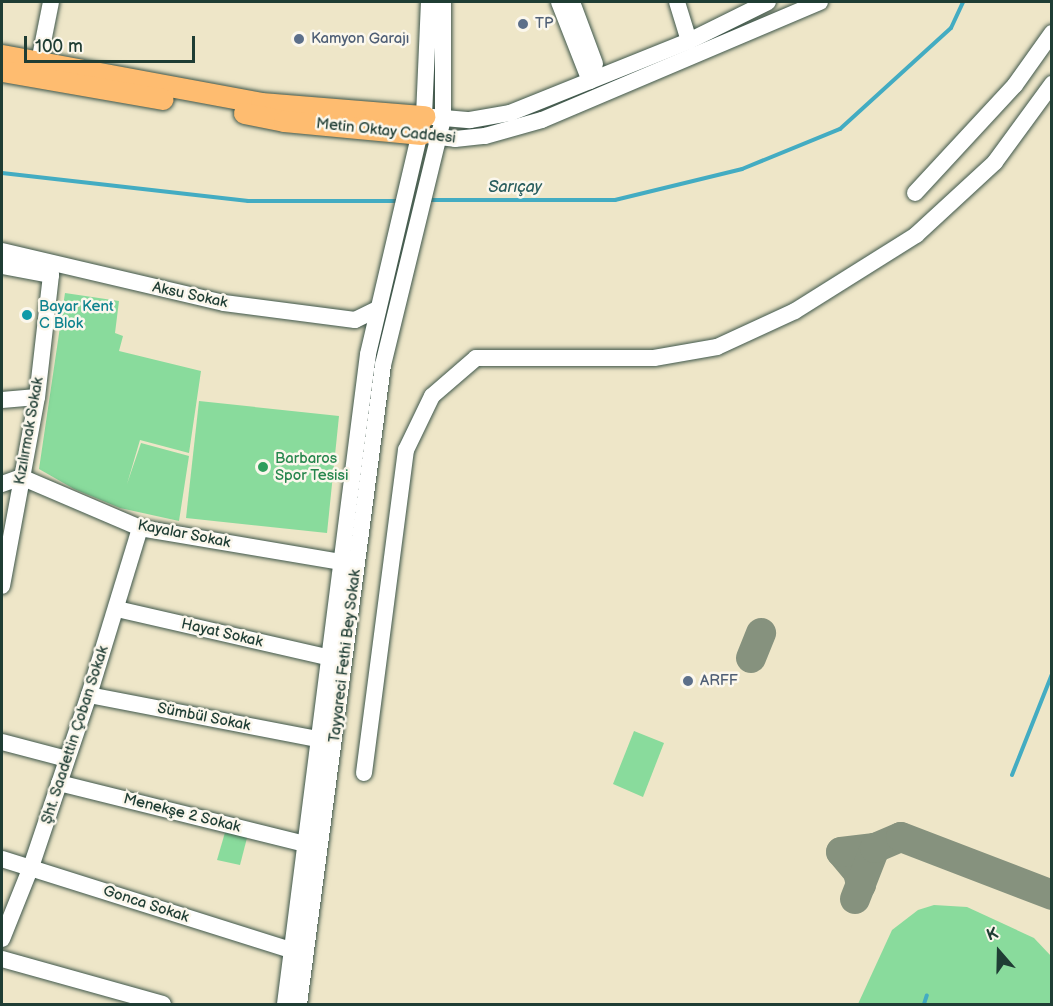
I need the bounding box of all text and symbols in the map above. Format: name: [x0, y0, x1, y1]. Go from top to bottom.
place label: TP: [535, 15, 553, 33]
marker: TP: [516, 17, 530, 31]
scale bar: [27, 24, 198, 62]
place label: Kamyon Garajı: [311, 30, 409, 48]
marker: Kamyon Garajı: [292, 32, 306, 46]
text: 100 m: [35, 36, 83, 57]
street label: Metin Oktay Caddesi: [315, 115, 457, 147]
water label: Sarıçay: [488, 178, 542, 198]
street label: Aksu Sokak: [151, 278, 229, 312]
place label: Bayar Kent C Blok: [39, 297, 114, 332]
marker: Bayar Kent C Blok: [20, 308, 34, 322]
street label: Kızılırmak Sokak: [11, 376, 47, 486]
place label: Barbaros Spor Tesisi: [275, 449, 349, 484]
marker: Barbaros Spor Tesisi: [256, 460, 270, 474]
street label: Kayalar Sokak: [136, 516, 232, 552]
street label: Tayyareci Fethi Bey Sokak: [325, 568, 365, 744]
street label: Hayat Sokak: [179, 615, 265, 651]
street label: Şht. Saadettin Çoban Sokak: [38, 643, 112, 827]
place label: ARFF: [700, 672, 738, 690]
marker: ARFF: [681, 674, 695, 688]
street label: Sümbül Sokak: [156, 699, 252, 735]
street label: Menekşe 2 Sokak: [121, 790, 243, 836]
street label: Gonca Sokak: [101, 882, 191, 926]
north arrow: [969, 922, 1029, 982]
text: K: [984, 924, 1001, 945]

